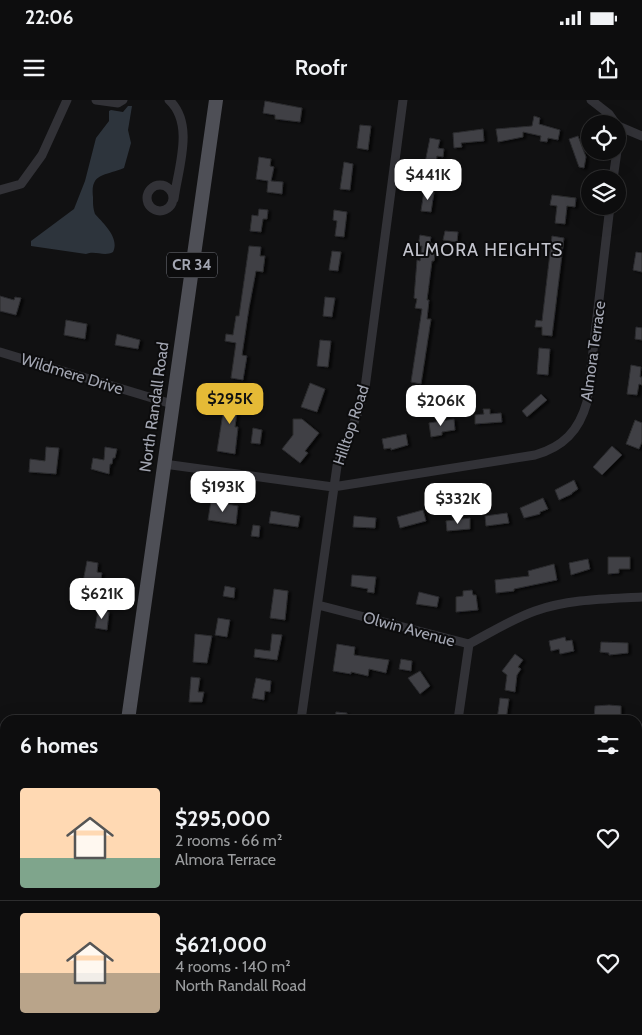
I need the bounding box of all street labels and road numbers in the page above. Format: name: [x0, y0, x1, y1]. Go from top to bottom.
road number: CR 34: [167, 252, 217, 278]
street label: Almora Terrace: [577, 300, 609, 402]
street label: North Randall Road: [135, 341, 173, 473]
street label: Wildmere Drive: [19, 349, 125, 399]
street label: Hilltop Road: [329, 382, 373, 468]
street label: Olwin Avenue: [361, 608, 457, 650]

